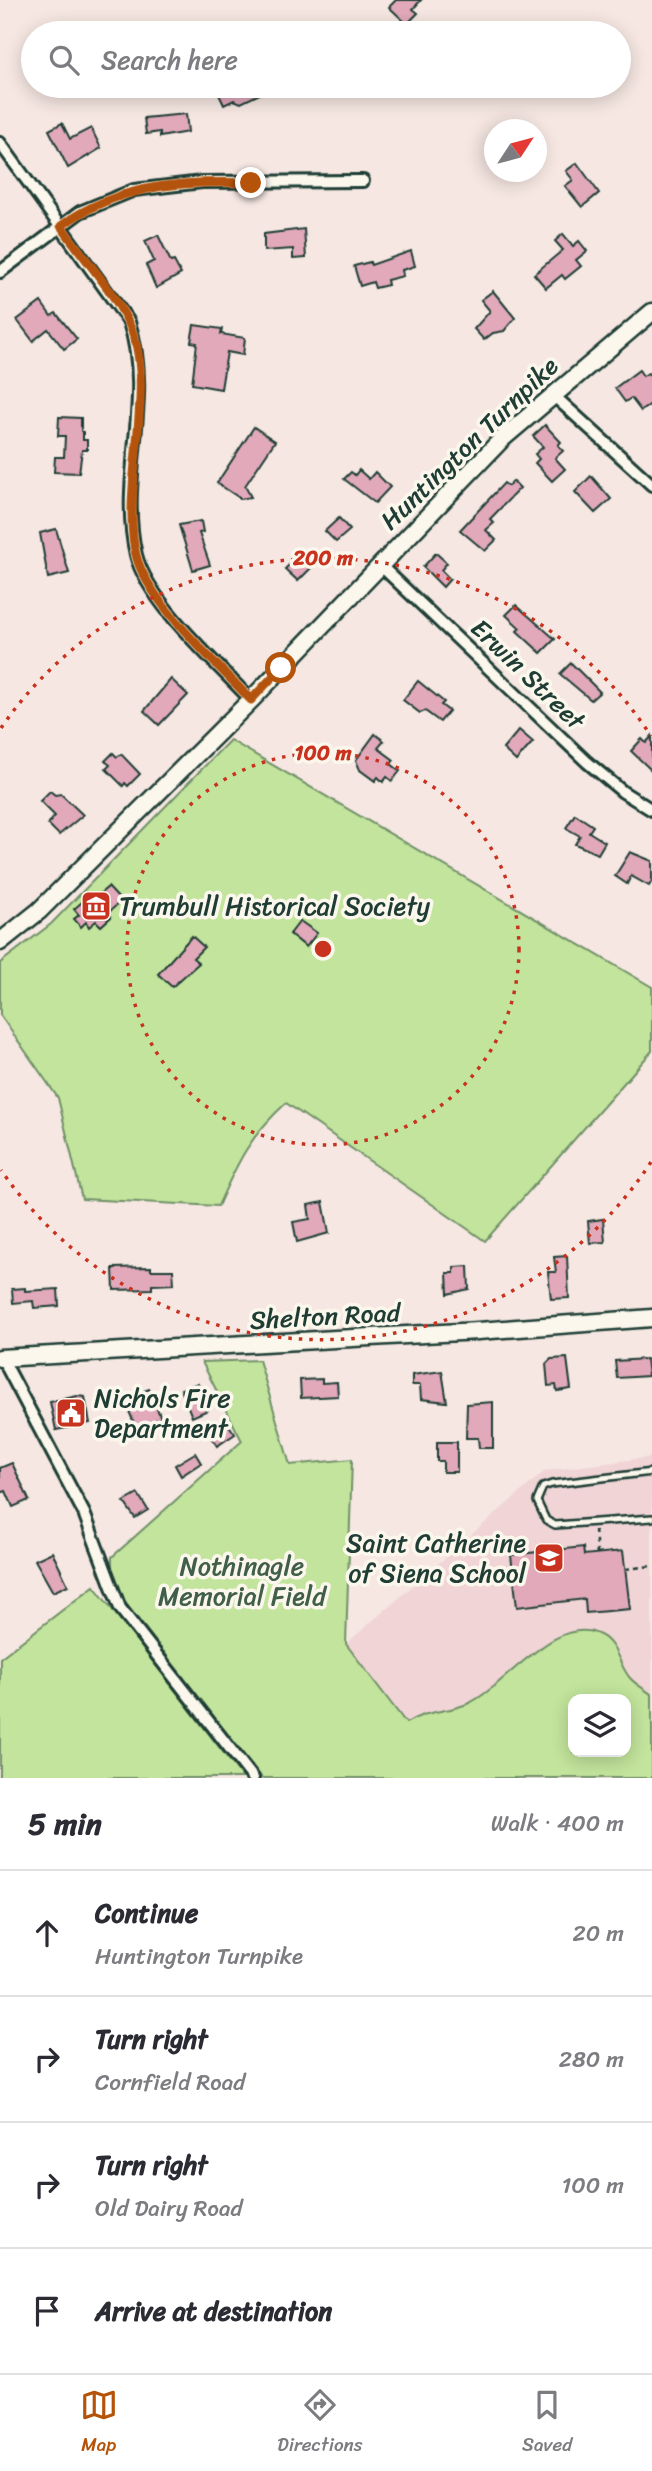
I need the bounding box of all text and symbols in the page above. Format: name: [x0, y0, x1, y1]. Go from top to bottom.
search box: [21, 21, 631, 98]
text: Search here: [101, 37, 238, 83]
icon: search: [45, 41, 83, 79]
north arrow: [484, 119, 547, 182]
route end: [235, 167, 266, 198]
street label: Huntington Turnpike: [368, 344, 570, 541]
text: 200 m: [292, 539, 354, 577]
street label: Erwin Street: [460, 607, 598, 742]
route start: [265, 652, 296, 683]
text: 100 m: [294, 734, 352, 772]
place label: Trumbull Historical Society: [119, 883, 431, 929]
museum icon: Trumbull Historical Society: [79, 889, 113, 923]
centre of rings: [311, 937, 335, 961]
street label: Shelton Road: [249, 1289, 404, 1343]
place label: Nichols Fire Department: [94, 1375, 231, 1451]
public building icon: Nichols Fire Department: [54, 1396, 88, 1430]
place label: Saint Catherine of Siena School: [346, 1520, 527, 1596]
school or university icon: Saint Catherine of Siena School: [532, 1541, 566, 1575]
park label: Nothinagle Memorial Field: [158, 1543, 328, 1619]
map controls: [568, 1694, 631, 1757]
button: layers: [568, 1694, 631, 1757]
text: 5 min: [28, 1797, 102, 1851]
text: Walk · 400 m: [491, 1803, 624, 1844]
text: Continue: [95, 1890, 198, 1936]
text: 20 m: [573, 1913, 624, 1954]
icon: ahead: [28, 1914, 66, 1952]
text: Huntington Turnpike: [95, 1936, 303, 1977]
text: Turn right: [95, 2016, 208, 2062]
text: 280 m: [559, 2039, 624, 2080]
icon: right: [28, 2040, 66, 2078]
text: Cornfield Road: [95, 2062, 245, 2103]
text: Turn right: [95, 2142, 208, 2188]
text: 100 m: [561, 2165, 624, 2206]
icon: right: [28, 2166, 66, 2204]
text: Old Dairy Road: [95, 2188, 243, 2229]
text: Arrive at destination: [95, 2288, 332, 2334]
icon: arrive: [28, 2292, 66, 2330]
tab: Map: [80, 2386, 118, 2461]
tab: Directions: [277, 2386, 363, 2461]
tab: Saved: [522, 2386, 572, 2461]

